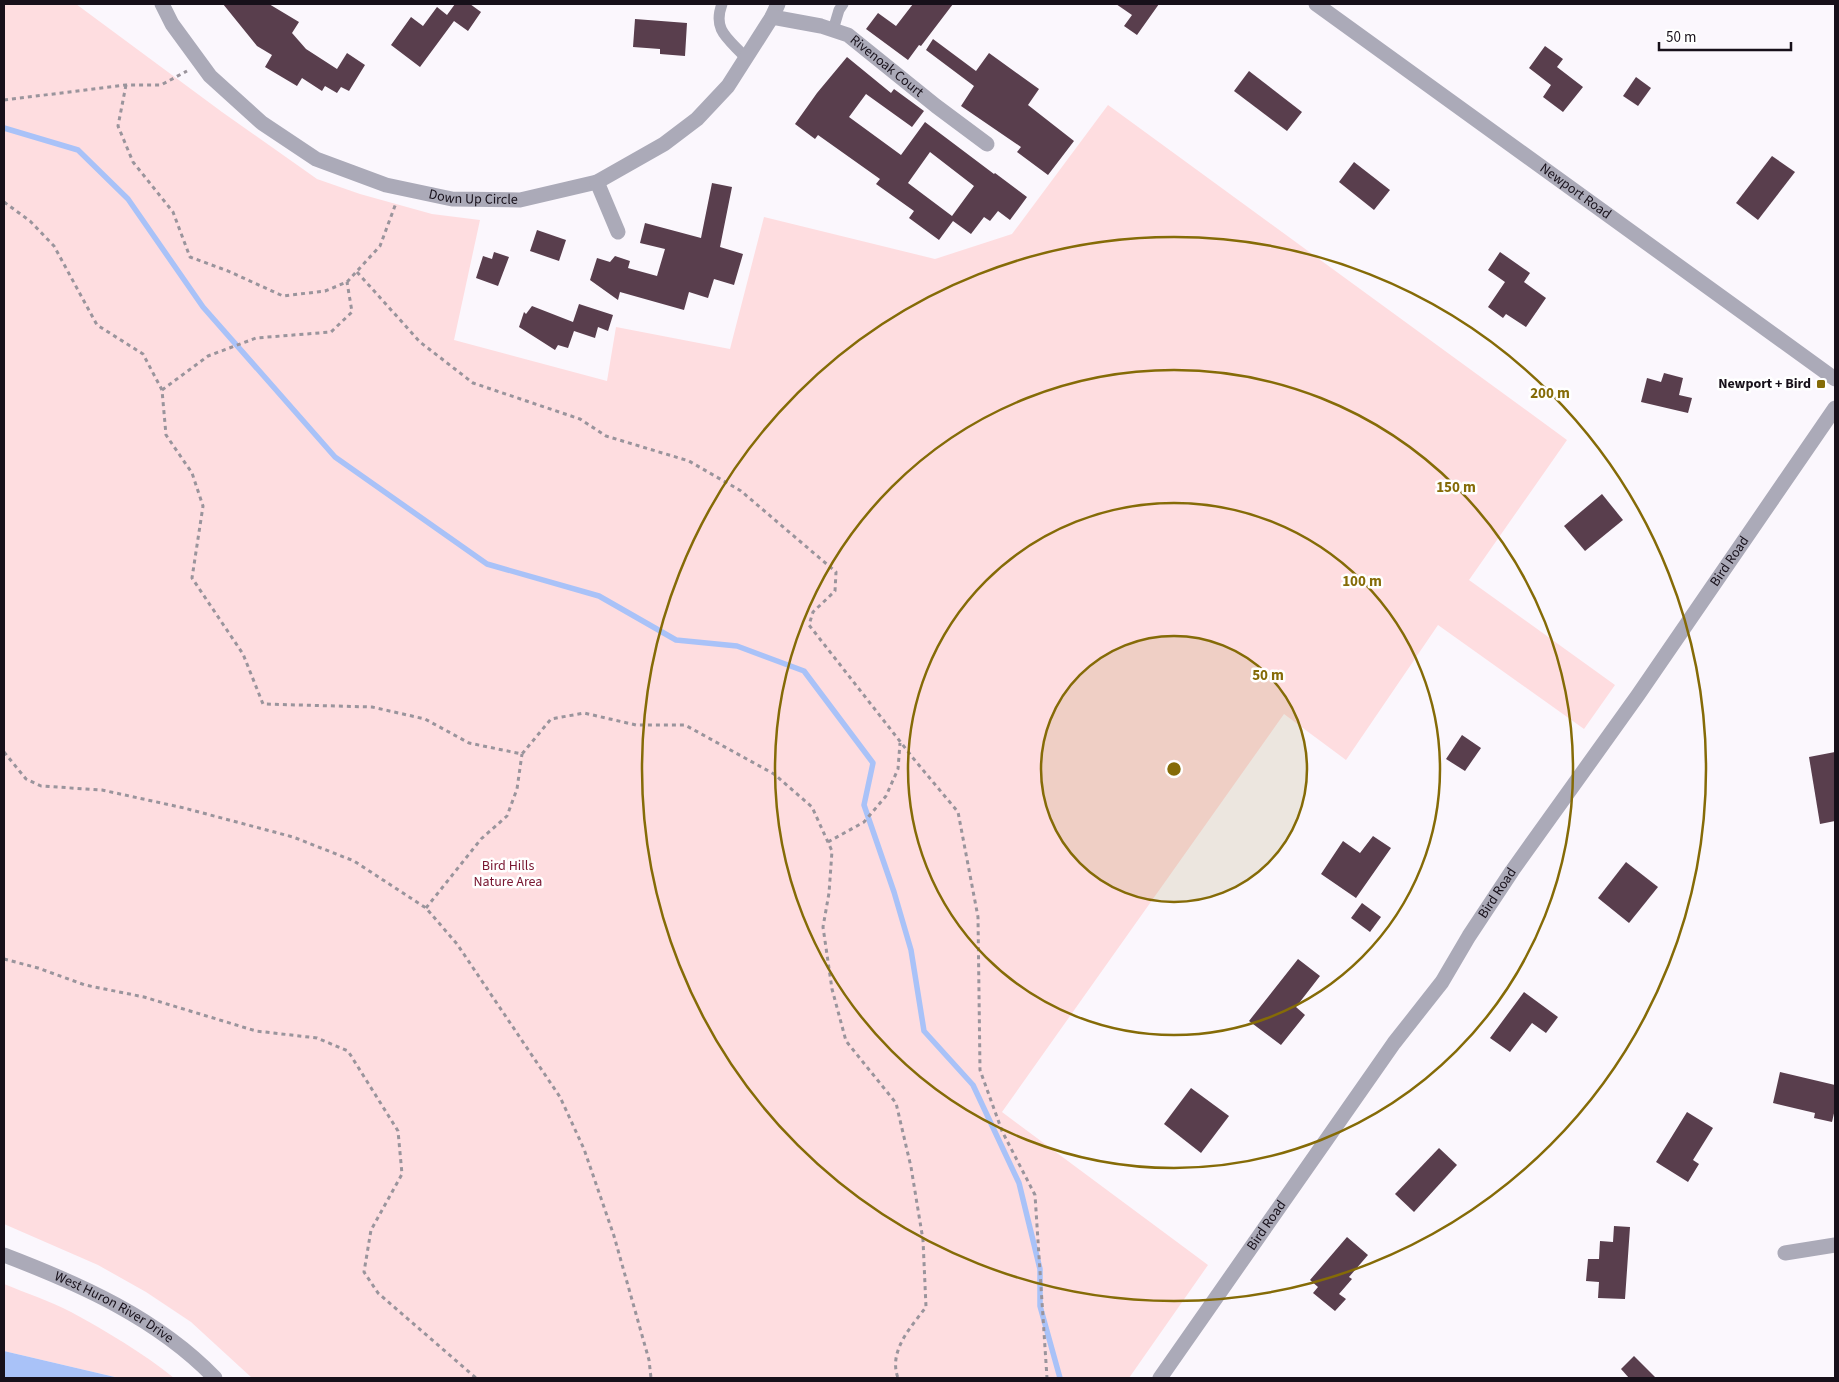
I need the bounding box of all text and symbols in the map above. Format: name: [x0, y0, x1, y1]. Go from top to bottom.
scale bar: [1659, 20, 1792, 52]
text: 50 m: [1666, 27, 1696, 48]
street label: Rivenoak Court: [846, 30, 928, 102]
street label: Newport Road: [1535, 159, 1615, 224]
street label: Down Up Circle: [427, 184, 518, 210]
place label: Newport + Bird: [1718, 374, 1811, 394]
marker: Newport + Bird: [1815, 378, 1827, 390]
text: 200 m: [1530, 383, 1570, 404]
text: 150 m: [1436, 477, 1476, 498]
street label: Bird Road: [1705, 532, 1754, 591]
text: 100 m: [1342, 571, 1382, 592]
text: 50 m: [1252, 665, 1284, 686]
centre of rings: [1165, 760, 1183, 778]
park label: Bird Hills Nature Area: [474, 856, 542, 892]
street label: Bird Road: [1473, 864, 1521, 922]
street label: Bird Road: [1242, 1196, 1291, 1255]
street label: West Huron River Drive: [51, 1266, 178, 1348]

